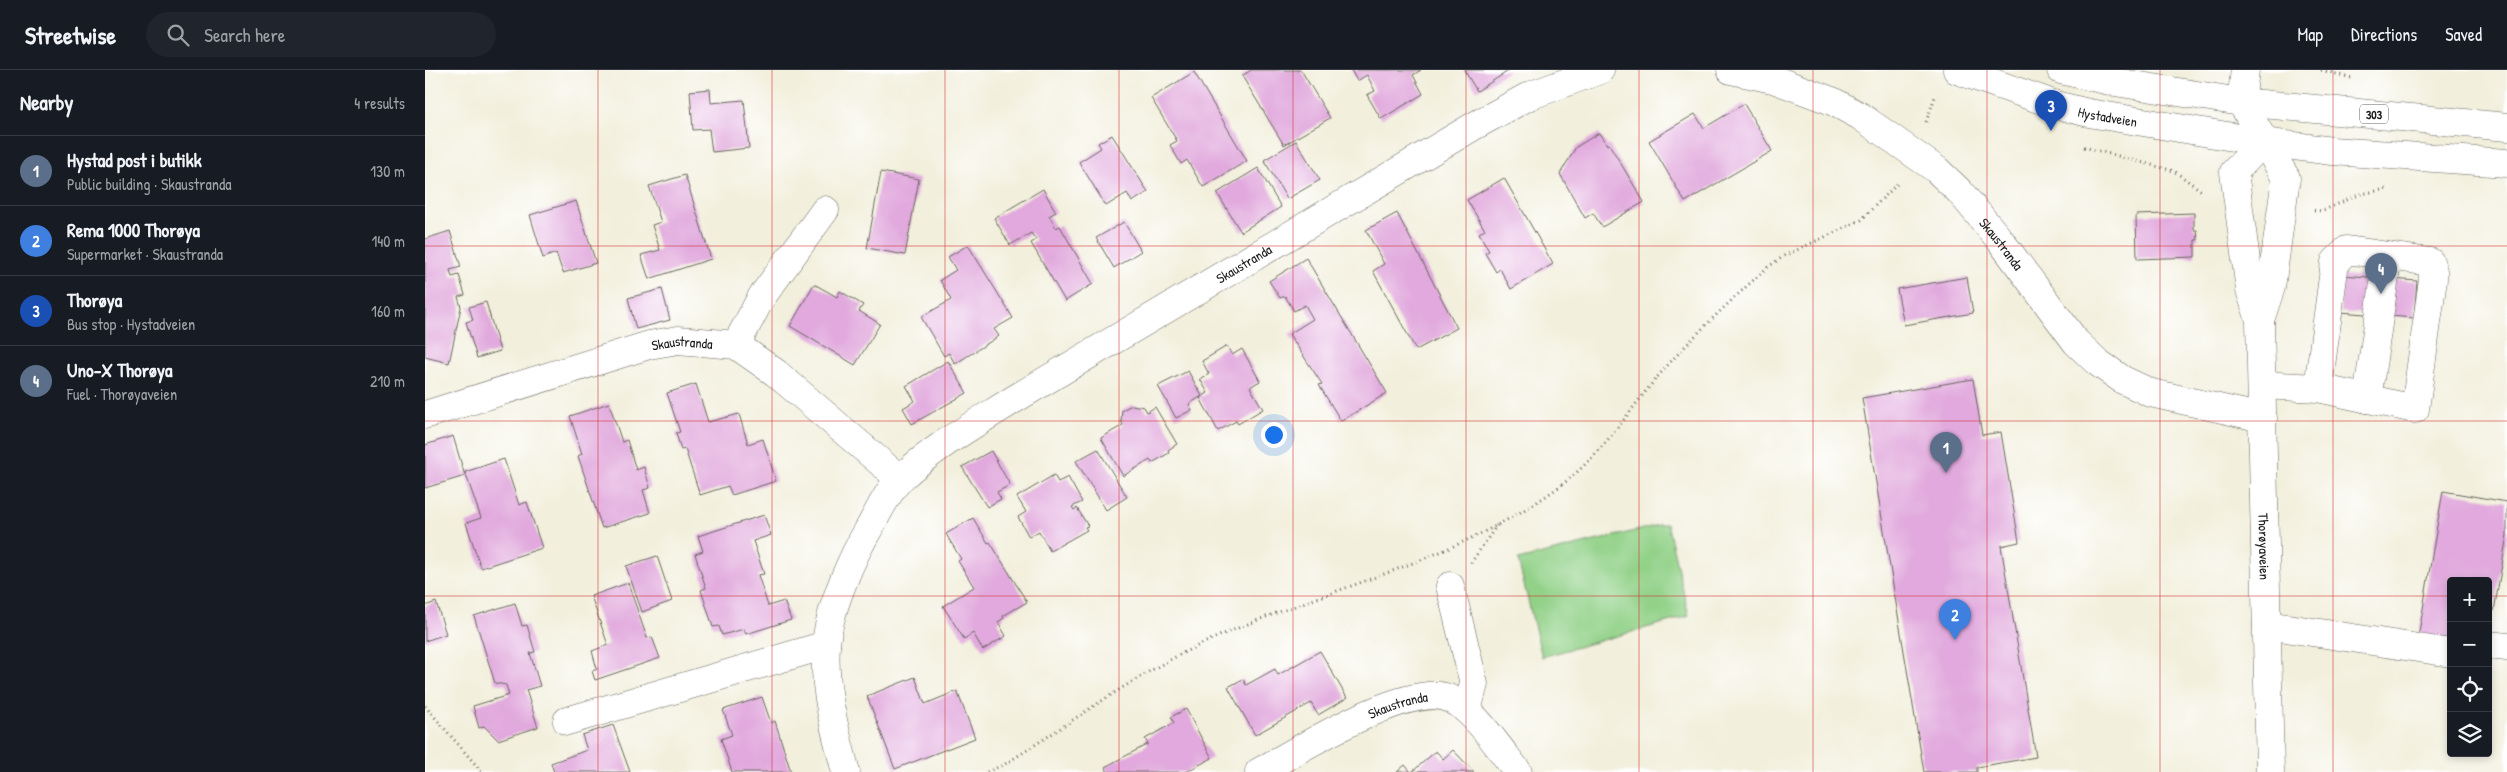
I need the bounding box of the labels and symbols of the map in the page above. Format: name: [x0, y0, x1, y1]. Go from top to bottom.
pin: 3: [2035, 90, 2067, 131]
street label: Hystadveien: [2076, 101, 2139, 130]
road number: 303: [2360, 104, 2388, 124]
street label: Skaustranda: [1975, 213, 2029, 274]
street label: Skaustranda: [1212, 239, 1275, 287]
pin: 4: [2365, 253, 2397, 294]
street label: Skaustranda: [650, 330, 714, 354]
your location: [1261, 422, 1287, 448]
pin: 1: [1930, 432, 1962, 473]
street label: Thorøyaveien: [2254, 513, 2275, 580]
pin: 2: [1939, 599, 1971, 640]
street label: Skaustranda: [1365, 686, 1429, 722]

